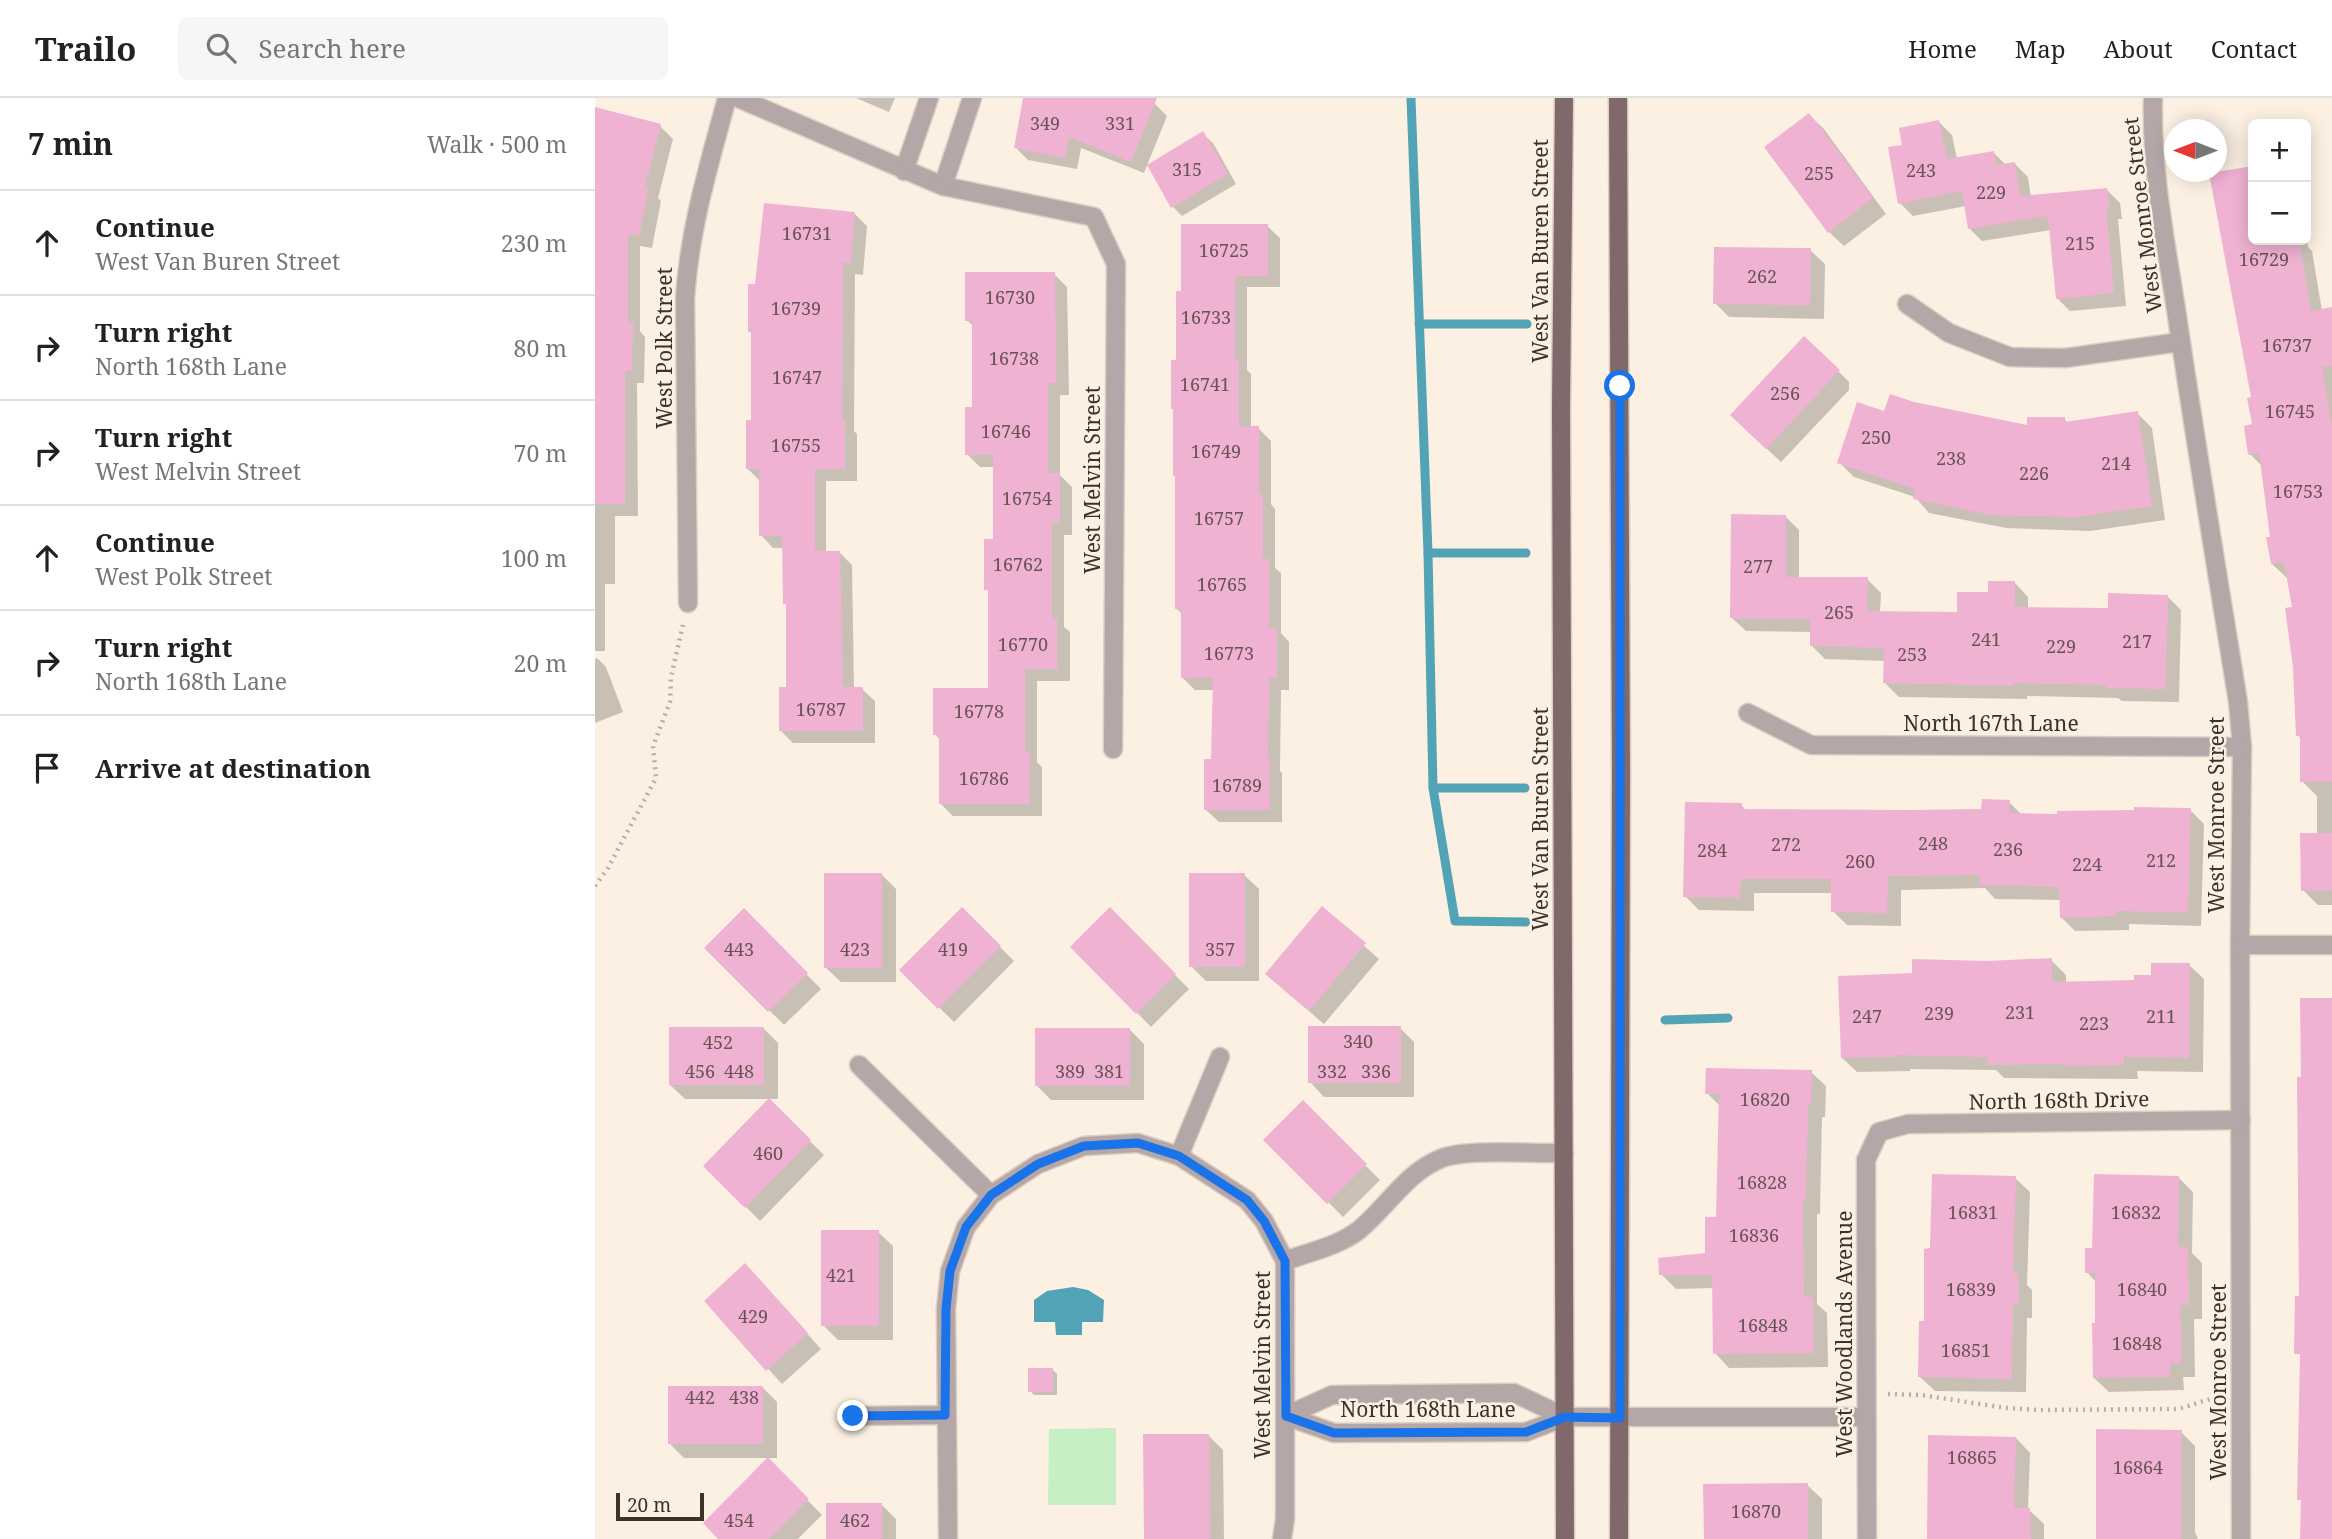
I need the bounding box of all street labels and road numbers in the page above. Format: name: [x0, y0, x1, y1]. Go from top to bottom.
street label: West Monroe Street: [2116, 116, 2168, 314]
street label: West Van Buren Street: [1526, 139, 1554, 363]
street label: West Polk Street: [650, 267, 678, 429]
street label: West Melvin Street: [1078, 386, 1106, 574]
street label: West Van Buren Street: [1526, 707, 1554, 931]
street label: North 167th Lane: [1903, 709, 2079, 737]
street label: West Monroe Street: [2202, 717, 2230, 913]
street label: North 168th Drive: [1968, 1084, 2150, 1116]
street label: West Woodlands Avenue: [1830, 1211, 1858, 1457]
street label: West Melvin Street: [1248, 1271, 1276, 1459]
street label: West Monroe Street: [2204, 1284, 2232, 1480]
street label: North 168th Lane: [1340, 1395, 1516, 1423]

